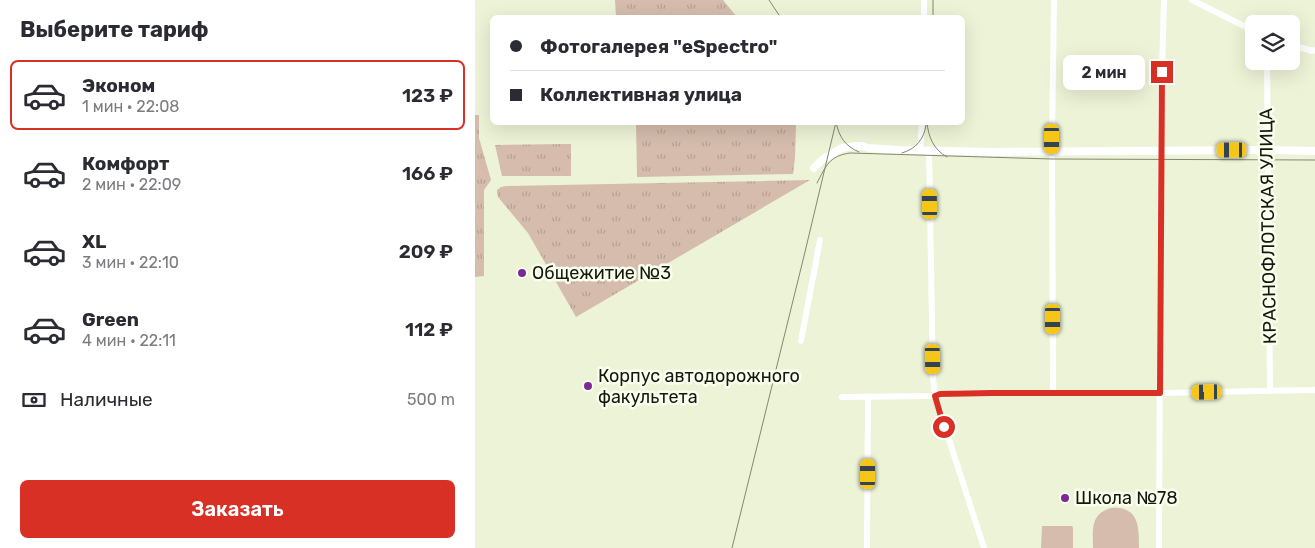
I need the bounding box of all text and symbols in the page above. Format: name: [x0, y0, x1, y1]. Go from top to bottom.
map controls: [1245, 15, 1300, 70]
button: layers: [1245, 15, 1300, 70]
text: Выберите тариф: [20, 16, 209, 43]
text: Фотогалерея "eSpectro": [540, 35, 777, 58]
callout: 2 мин: [1062, 54, 1145, 90]
route end: [1151, 61, 1173, 83]
text: 2 мин: [1081, 63, 1127, 82]
icon: car: [22, 73, 67, 118]
text: Эконом: [82, 74, 155, 97]
text: Коллективная улица: [540, 83, 742, 106]
text: 123 ₽: [402, 84, 453, 107]
text: 1 мин · 22:08: [82, 97, 180, 116]
street label: КРАСНОФЛОТСКАЯ УЛИЦА: [1255, 108, 1281, 344]
car: [1044, 124, 1059, 154]
car: [1217, 143, 1247, 158]
icon: car: [22, 151, 67, 196]
text: Комфорт: [82, 152, 169, 175]
text: 166 ₽: [402, 162, 453, 185]
text: 2 мин · 22:09: [82, 175, 181, 194]
car: [922, 189, 937, 219]
icon: car: [22, 229, 67, 274]
text: XL: [82, 230, 106, 253]
text: 209 ₽: [399, 240, 453, 263]
text: 3 мин · 22:10: [82, 253, 179, 272]
place label: Общежитие №3: [532, 262, 671, 284]
marker: Общежитие №3: [516, 267, 528, 279]
car: [1045, 304, 1060, 334]
icon: car: [22, 307, 67, 352]
text: Green: [82, 308, 139, 331]
text: 112 ₽: [405, 318, 453, 341]
text: 4 мин · 22:11: [82, 331, 176, 350]
car: [925, 344, 940, 374]
place label: Корпус автодорожного факультета: [598, 365, 800, 408]
marker: Корпус автодорожного факультета: [582, 380, 594, 392]
car: [1191, 384, 1222, 400]
icon: cash: [20, 386, 48, 414]
text: Наличные: [60, 388, 153, 411]
text: 500 m: [407, 390, 455, 409]
route start: [933, 416, 955, 438]
car: [860, 459, 875, 489]
button: Заказать: [20, 480, 455, 538]
place label: Школа №78: [1075, 487, 1178, 509]
marker: Школа №78: [1059, 492, 1071, 504]

